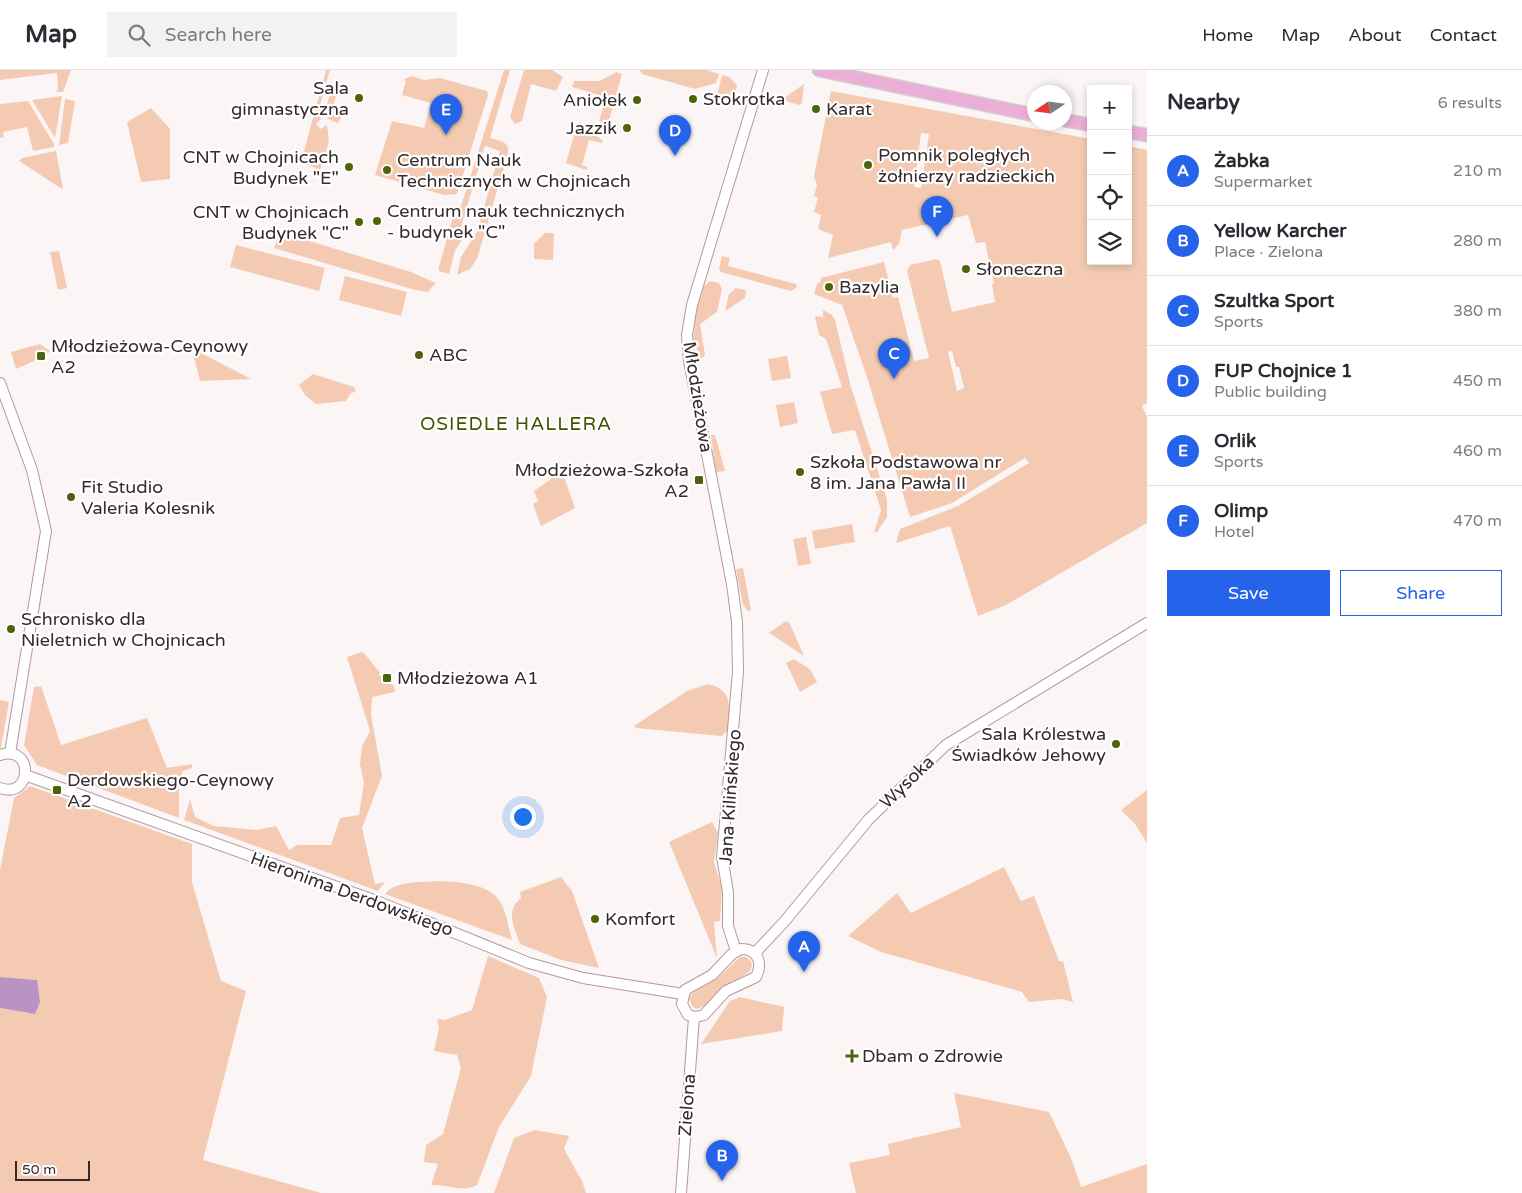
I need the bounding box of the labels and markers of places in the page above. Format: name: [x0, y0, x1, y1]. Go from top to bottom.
place label: Sala gimnastyczna: [231, 77, 349, 120]
place label: Stokrotka: [703, 88, 785, 110]
place label: Aniołek: [563, 89, 627, 111]
marker: Sala gimnastyczna: [353, 92, 365, 104]
marker: Stokrotka: [687, 93, 699, 105]
pin: E: [430, 94, 462, 135]
marker: Aniołek: [631, 94, 643, 106]
place label: Karat: [826, 98, 872, 120]
marker: Karat: [810, 103, 822, 115]
pin: D: [659, 115, 691, 156]
place label: Jazzik: [566, 117, 617, 139]
marker: Jazzik: [621, 122, 633, 134]
place label: Pomnik poległych żołnierzy radzieckich: [878, 144, 1055, 187]
place label: CNT w Chojnicach Budynek "E": [183, 146, 339, 189]
place label: Centrum Nauk Technicznych w Chojnicach: [397, 149, 631, 192]
marker: Pomnik poległych żołnierzy radzieckich: [862, 159, 874, 171]
marker: CNT w Chojnicach Budynek "E": [343, 161, 355, 173]
marker: Centrum Nauk Technicznych w Chojnicach: [381, 164, 393, 176]
pin: F: [921, 196, 953, 237]
place label: Centrum nauk technicznych - budynek "C": [387, 200, 625, 243]
place label: CNT w Chojnicach Budynek "C": [193, 201, 349, 244]
marker: Centrum nauk technicznych - budynek "C": [371, 215, 383, 227]
marker: CNT w Chojnicach Budynek "C": [353, 216, 365, 228]
place label: Słoneczna: [976, 258, 1063, 280]
marker: Słoneczna: [960, 263, 972, 275]
place label: Bazylia: [839, 276, 899, 298]
marker: Bazylia: [823, 281, 835, 293]
place label: Młodzieżowa-Ceynowy A2: [51, 335, 248, 378]
pin: C: [878, 338, 910, 379]
place label: ABC: [429, 344, 467, 366]
marker: ABC: [413, 349, 425, 361]
marker: Młodzieżowa-Ceynowy A2: [35, 350, 47, 362]
place label: Szkoła Podstawowa nr 8 im. Jana Pawła II: [810, 451, 1001, 494]
place label: Młodzieżowa-Szkoła A2: [515, 459, 689, 502]
marker: Szkoła Podstawowa nr 8 im. Jana Pawła II: [794, 466, 806, 478]
marker: Młodzieżowa-Szkoła A2: [693, 474, 705, 486]
place label: Fit Studio Valeria Kolesnik: [81, 476, 215, 519]
marker: Fit Studio Valeria Kolesnik: [65, 491, 77, 503]
place label: Schronisko dla Nieletnich w Chojnicach: [21, 608, 226, 651]
marker: Schronisko dla Nieletnich w Chojnicach: [5, 623, 17, 635]
place label: Młodzieżowa A1: [397, 667, 538, 689]
marker: Młodzieżowa A1: [381, 672, 393, 684]
place label: Sala Królestwa Świadków Jehowy: [952, 723, 1106, 766]
marker: Sala Królestwa Świadków Jehowy: [1110, 738, 1122, 750]
place label: Derdowskiego-Ceynowy A2: [67, 769, 274, 812]
marker: Derdowskiego-Ceynowy A2: [51, 784, 63, 796]
place label: Komfort: [605, 908, 675, 930]
marker: Komfort: [589, 913, 601, 925]
pin: A: [788, 931, 820, 972]
place label: Dbam o Zdrowie: [862, 1045, 1003, 1067]
marker: Dbam o Zdrowie: [846, 1050, 858, 1062]
pin: B: [706, 1140, 738, 1181]

